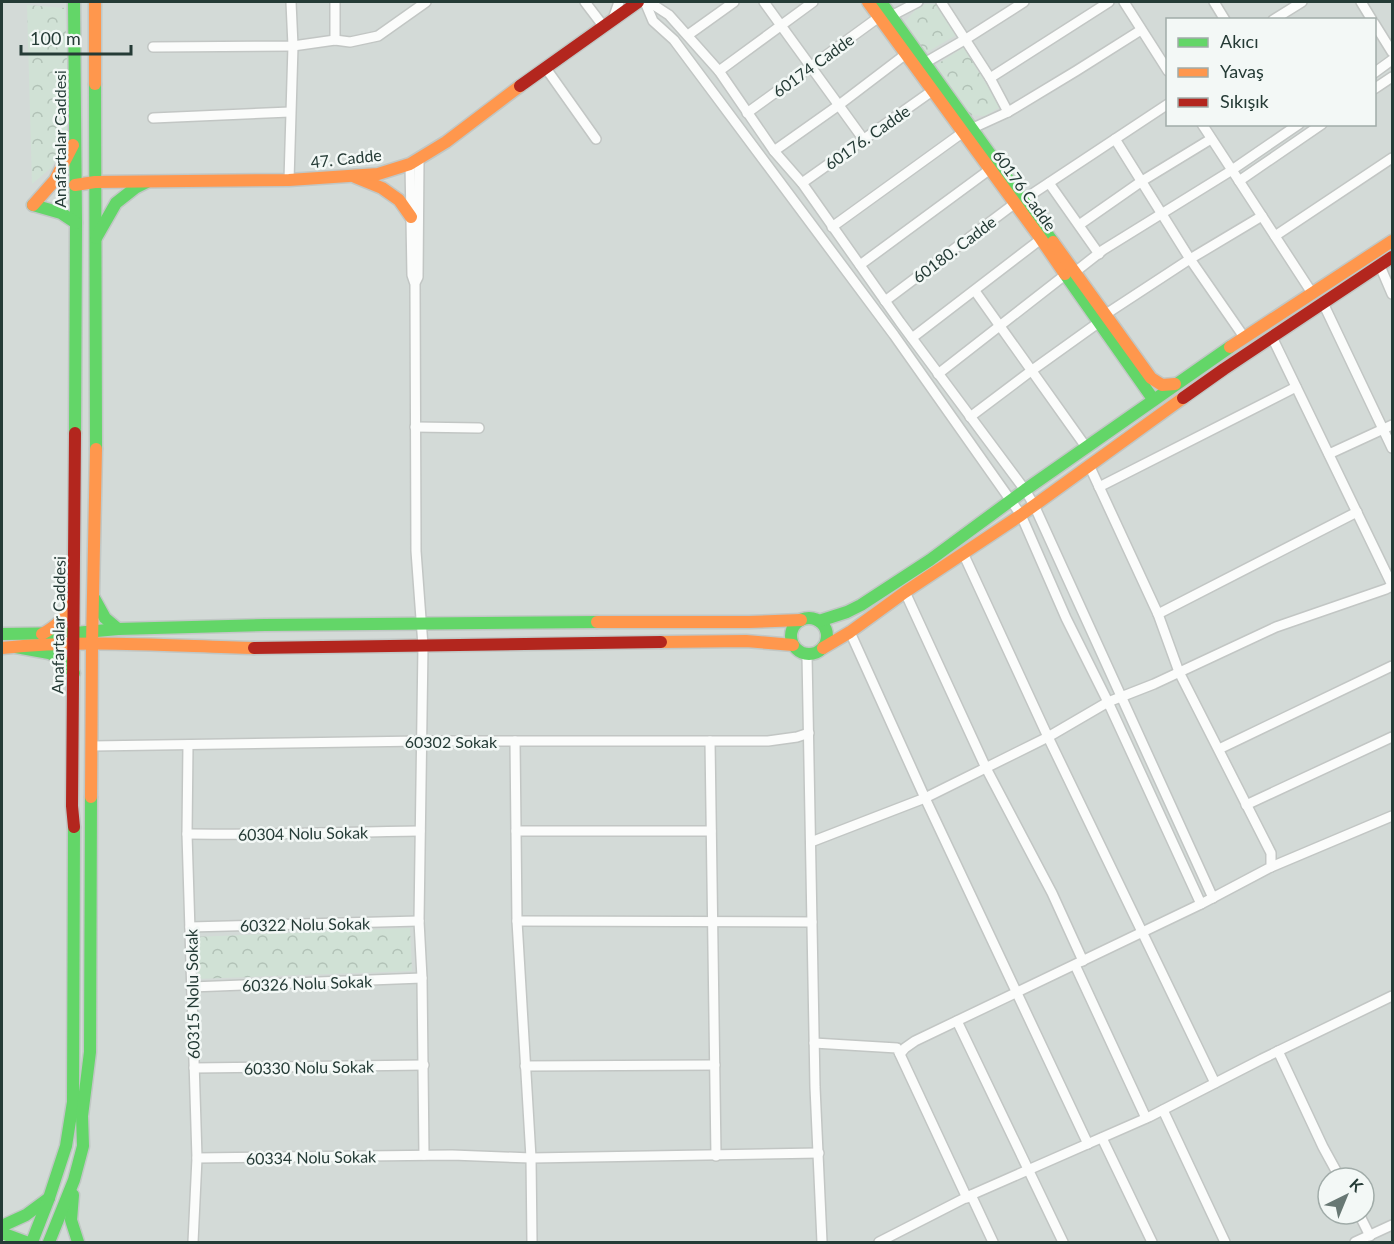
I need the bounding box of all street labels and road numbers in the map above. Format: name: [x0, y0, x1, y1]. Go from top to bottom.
street label: 60174 Cadde: [769, 29, 857, 101]
street label: Anafartalar Caddesi: [50, 70, 69, 208]
street label: 60176. Cadde: [821, 101, 913, 173]
street label: 47. Cadde: [309, 145, 383, 171]
street label: 60176 Cadde: [989, 146, 1061, 234]
street label: 60180. Cadde: [909, 212, 999, 286]
street label: Anafartalar Caddesi: [47, 556, 69, 694]
street label: 60302 Sokak: [405, 732, 498, 751]
street label: 60304 Nolu Sokak: [238, 822, 369, 844]
street label: 60322 Nolu Sokak: [240, 913, 371, 935]
street label: 60315 Nolu Sokak: [181, 928, 203, 1059]
street label: 60326 Nolu Sokak: [242, 971, 373, 995]
street label: 60330 Nolu Sokak: [244, 1056, 375, 1078]
street label: 60334 Nolu Sokak: [246, 1146, 377, 1168]

